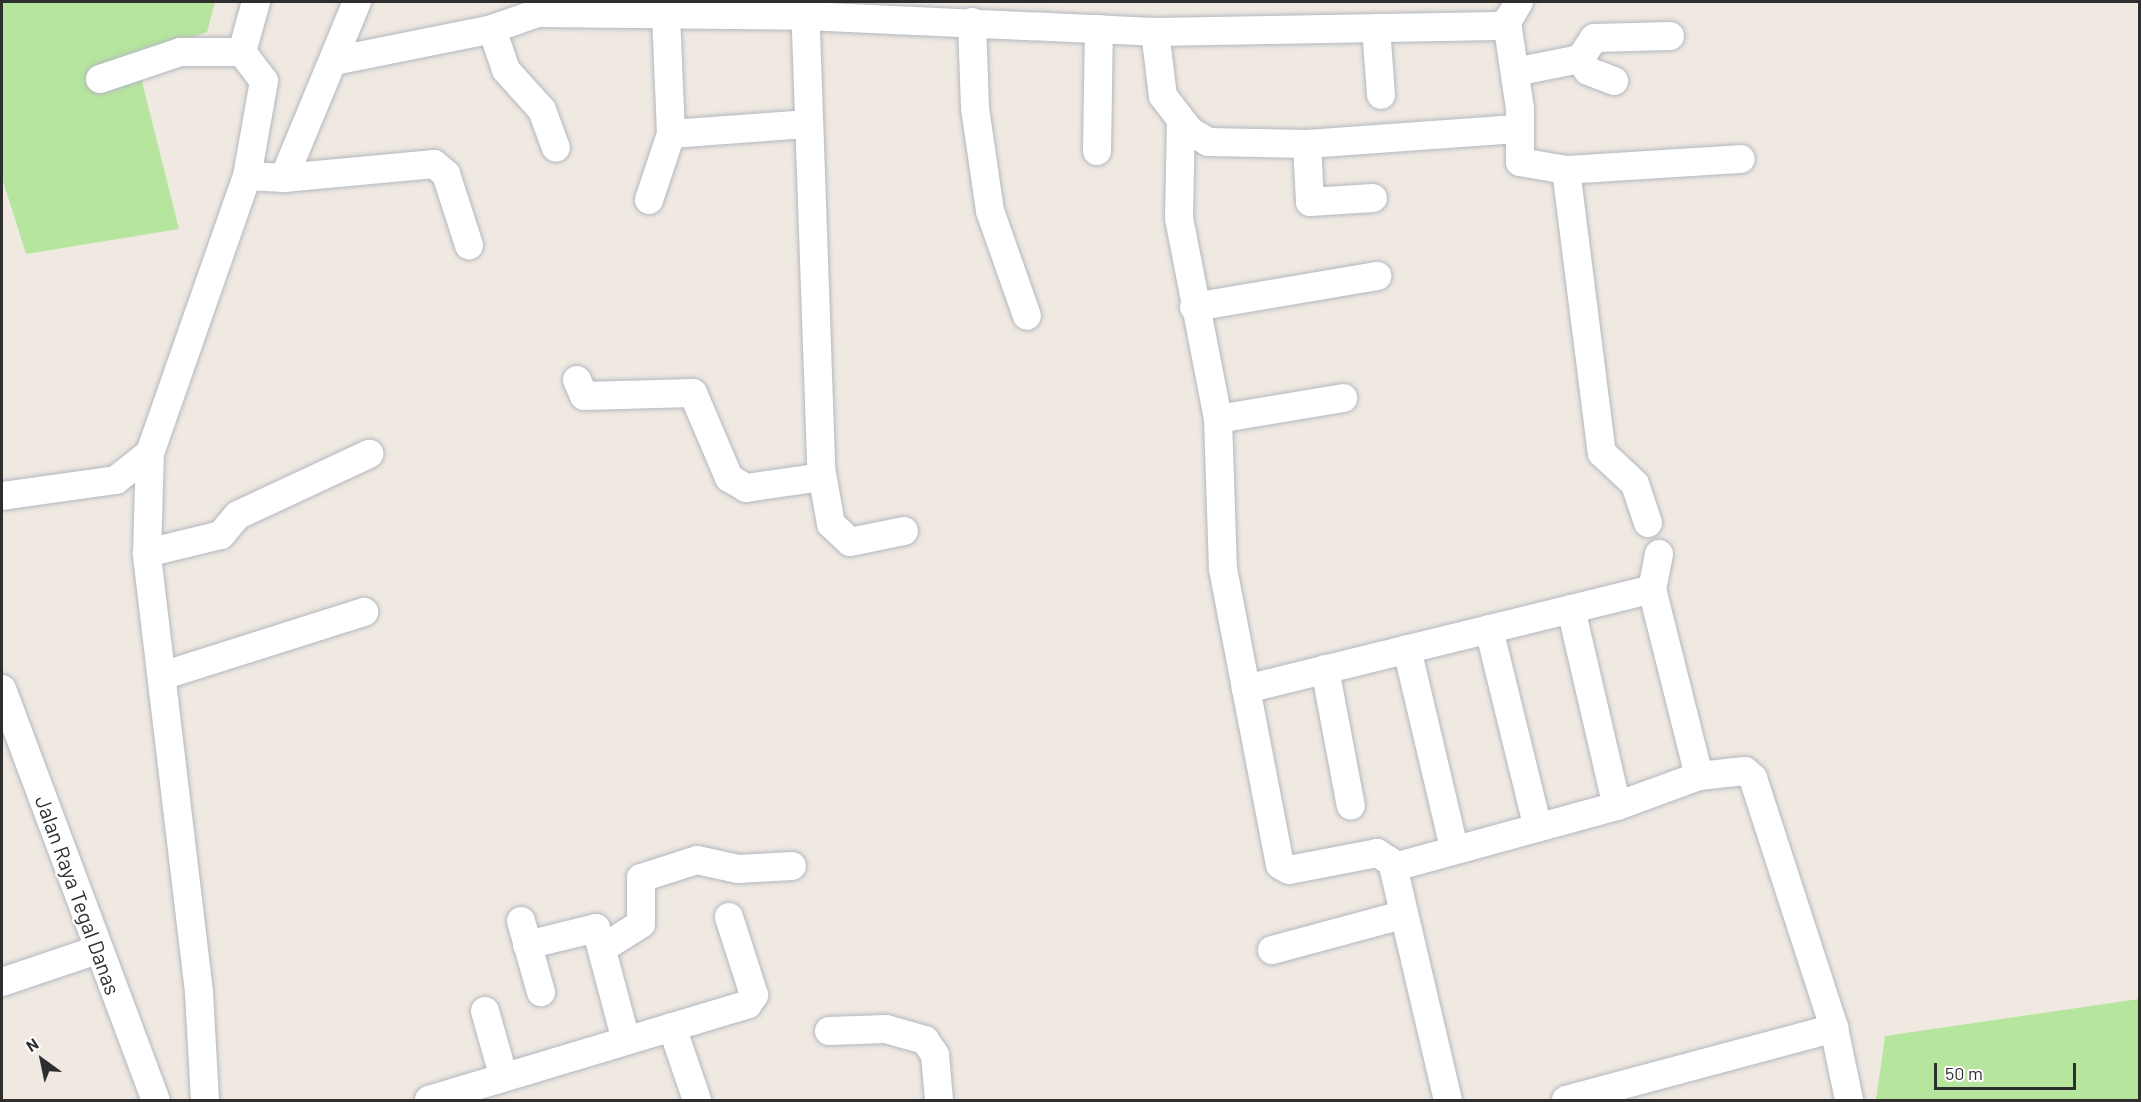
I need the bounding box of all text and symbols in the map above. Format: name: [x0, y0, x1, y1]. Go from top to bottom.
street label: Jalan Raya Tegal Danas: [30, 792, 126, 998]
north arrow: [12, 1030, 72, 1090]
text: N: [22, 1034, 42, 1055]
scale bar: [1937, 1051, 2080, 1089]
text: 50 m: [1945, 1062, 1983, 1084]

